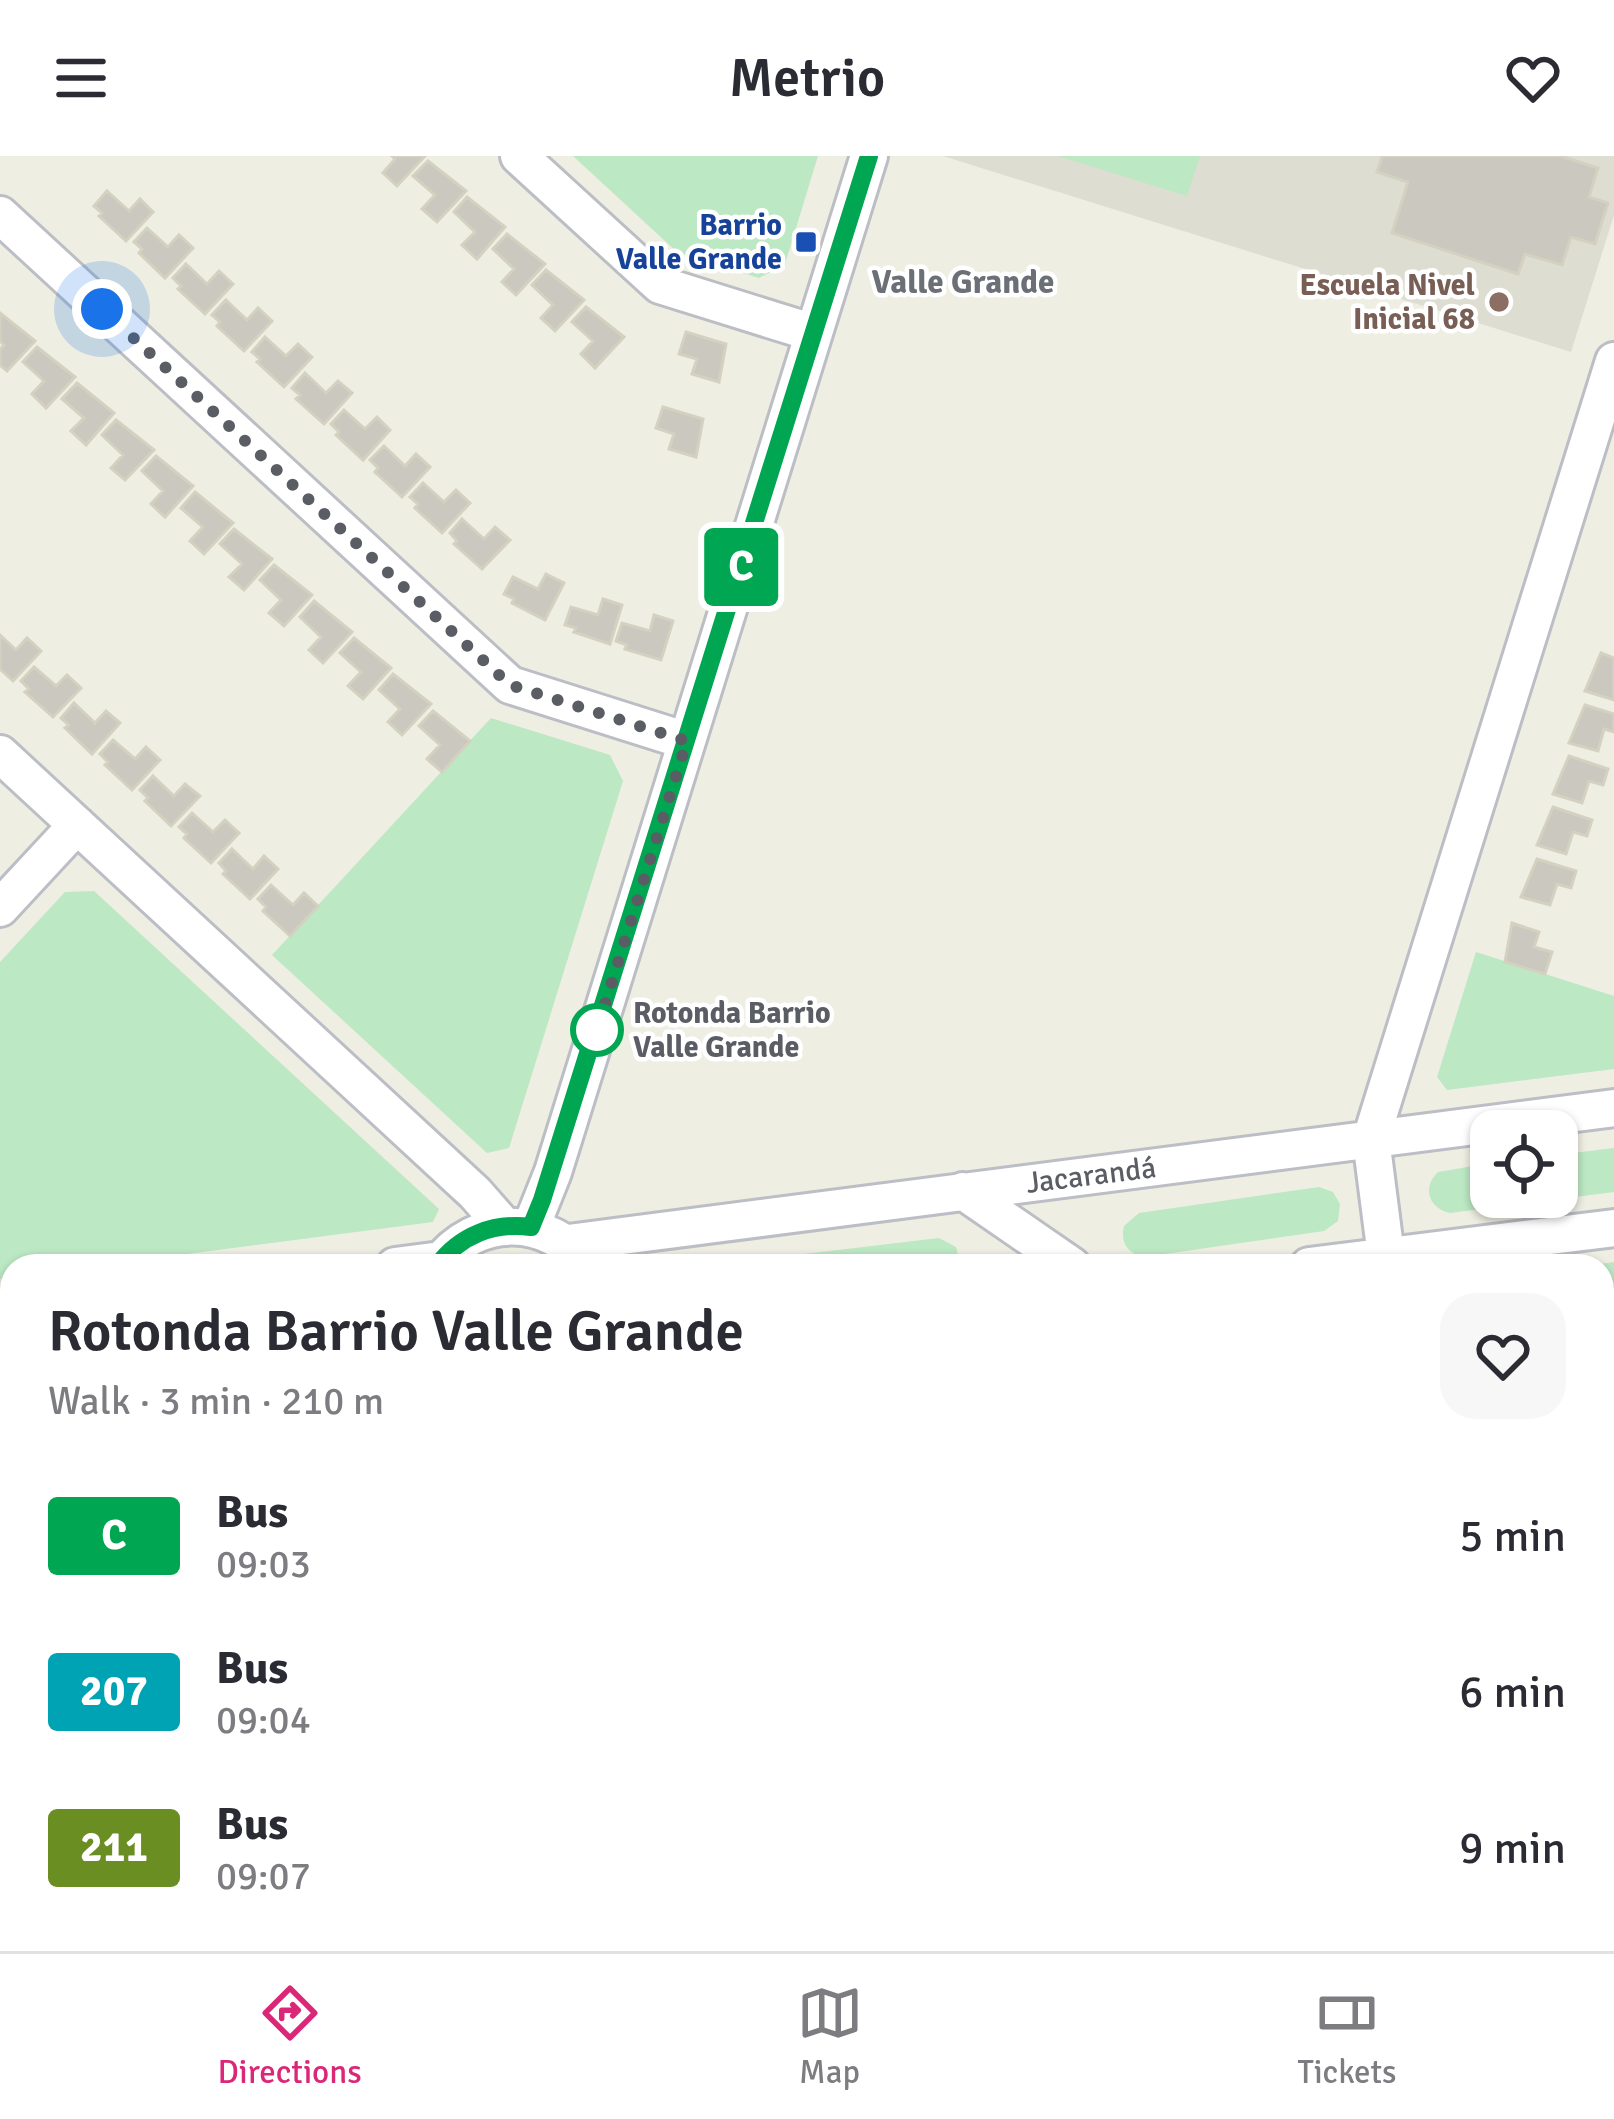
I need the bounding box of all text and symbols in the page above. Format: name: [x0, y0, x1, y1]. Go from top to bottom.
icon: menu: [48, 45, 114, 111]
text: Metrio: [729, 45, 885, 112]
icon: heart: [1500, 45, 1566, 111]
place label: Barrio Valle Grande: [616, 207, 782, 278]
marker: Barrio Valle Grande: [793, 229, 819, 255]
district label: Valle Grande: [872, 262, 1054, 303]
place label: Escuela Nivel Inicial 68: [1300, 267, 1475, 338]
your location: [72, 279, 132, 339]
marker: Escuela Nivel Inicial 68: [1486, 289, 1512, 315]
line badge: C: [702, 528, 780, 606]
text: C: [728, 541, 754, 592]
place label: Rotonda Barrio Valle Grande: [633, 995, 831, 1066]
marker: Rotonda Barrio Valle Grande: [572, 1005, 622, 1055]
map controls: [1470, 1110, 1578, 1218]
button: locate: [1470, 1110, 1578, 1218]
street label: Jacarandá: [1024, 1149, 1158, 1202]
button: heart: [1440, 1293, 1566, 1419]
text: Rotonda Barrio Valle Grande: [48, 1296, 744, 1367]
text: Walk · 3 min · 210 m: [48, 1377, 384, 1425]
text: Bus: [216, 1485, 288, 1540]
text: 5 min: [1459, 1509, 1566, 1564]
text: C: [101, 1510, 127, 1561]
text: 09:03: [216, 1540, 311, 1588]
text: Bus: [216, 1641, 288, 1696]
text: 6 min: [1459, 1665, 1566, 1720]
text: 207: [80, 1666, 148, 1717]
text: 09:04: [216, 1696, 311, 1744]
text: Bus: [216, 1797, 288, 1852]
text: 9 min: [1459, 1821, 1566, 1876]
text: 211: [80, 1822, 148, 1873]
text: 09:07: [216, 1852, 311, 1900]
tab: Directions: [217, 1980, 362, 2093]
tab: Map: [797, 1980, 863, 2093]
tab: Tickets: [1297, 1980, 1397, 2093]

